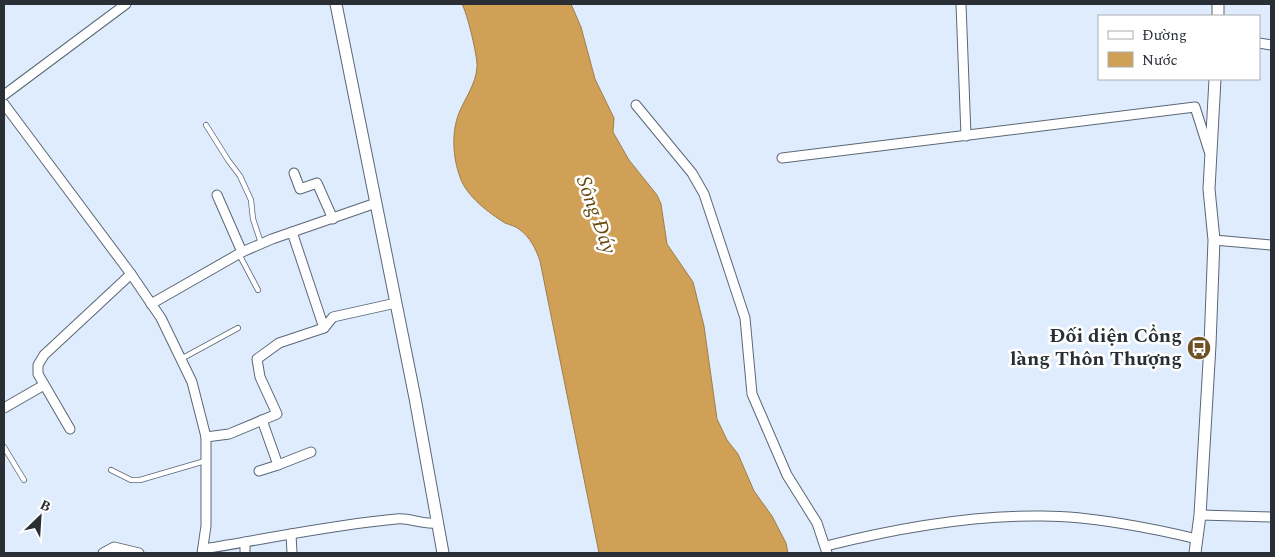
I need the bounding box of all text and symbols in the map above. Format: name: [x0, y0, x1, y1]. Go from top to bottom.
legend: [1098, 15, 1260, 80]
text: Đường: [1142, 24, 1187, 47]
text: Nước: [1142, 49, 1178, 72]
water label: Sông Đáy: [567, 171, 625, 259]
place label: Đối diện Cổng làng Thôn Thượng: [1010, 321, 1182, 374]
bus stop icon: Đối diện Cổng làng Thôn Thượng: [1186, 335, 1212, 361]
north arrow: [15, 492, 65, 542]
text: B: [36, 494, 54, 517]

